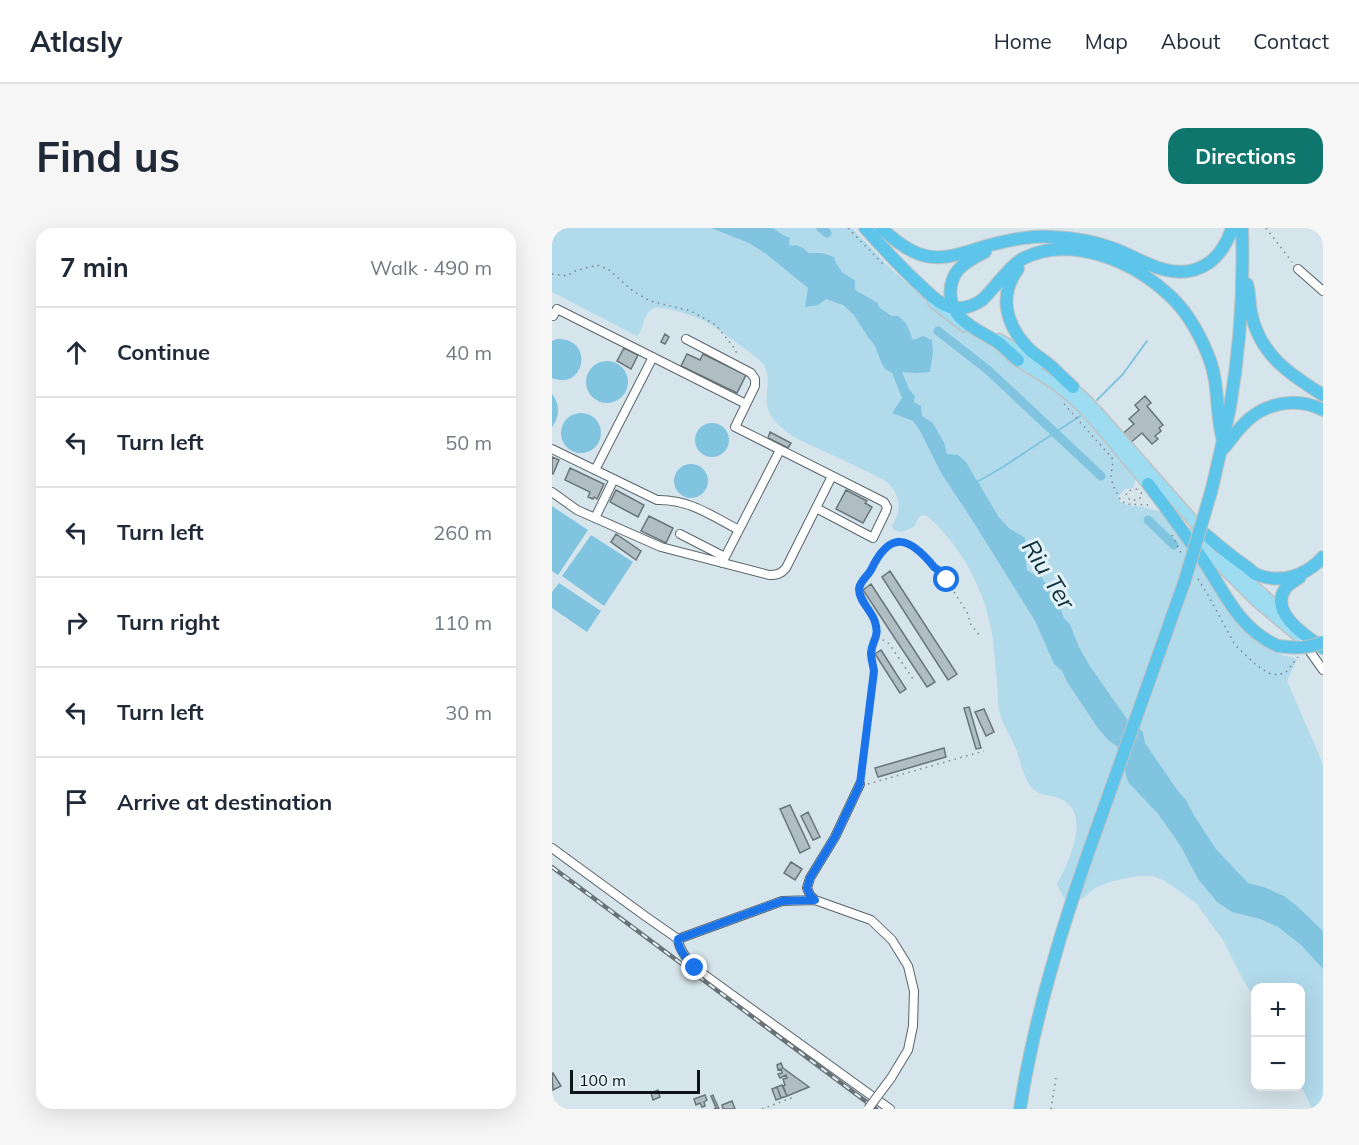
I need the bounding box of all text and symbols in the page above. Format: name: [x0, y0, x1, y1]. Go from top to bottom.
text: Atlasly: [30, 24, 122, 59]
text: Home: [994, 28, 1052, 54]
text: Map: [1085, 28, 1128, 54]
text: About: [1161, 28, 1220, 54]
text: Contact: [1253, 28, 1329, 54]
button: Directions: [1168, 128, 1323, 184]
text: Find us: [36, 130, 180, 183]
text: 7 min: [60, 251, 129, 284]
text: Walk · 490 m: [370, 255, 492, 280]
icon: ahead: [60, 336, 93, 369]
text: Continue: [117, 338, 210, 366]
text: 40 m: [445, 340, 492, 365]
icon: left: [60, 426, 93, 459]
text: Turn left: [117, 428, 204, 456]
text: 50 m: [445, 430, 492, 455]
icon: left: [60, 516, 93, 549]
text: Turn left: [117, 518, 204, 546]
text: 260 m: [433, 520, 492, 545]
water label: Riu Ter: [1016, 533, 1083, 616]
route start: [933, 566, 959, 592]
icon: right: [60, 606, 93, 639]
text: Turn right: [117, 608, 220, 636]
text: 110 m: [433, 610, 492, 635]
icon: left: [60, 696, 93, 729]
text: Turn left: [117, 698, 204, 726]
text: 30 m: [445, 700, 492, 725]
icon: arrive: [60, 786, 93, 819]
text: Arrive at destination: [117, 788, 332, 816]
route end: [681, 954, 707, 980]
map controls: [1251, 983, 1305, 1091]
button: +: [1251, 983, 1305, 1037]
button: −: [1251, 1037, 1305, 1091]
scale bar: [570, 1067, 700, 1094]
text: 100 m: [579, 1070, 626, 1090]

